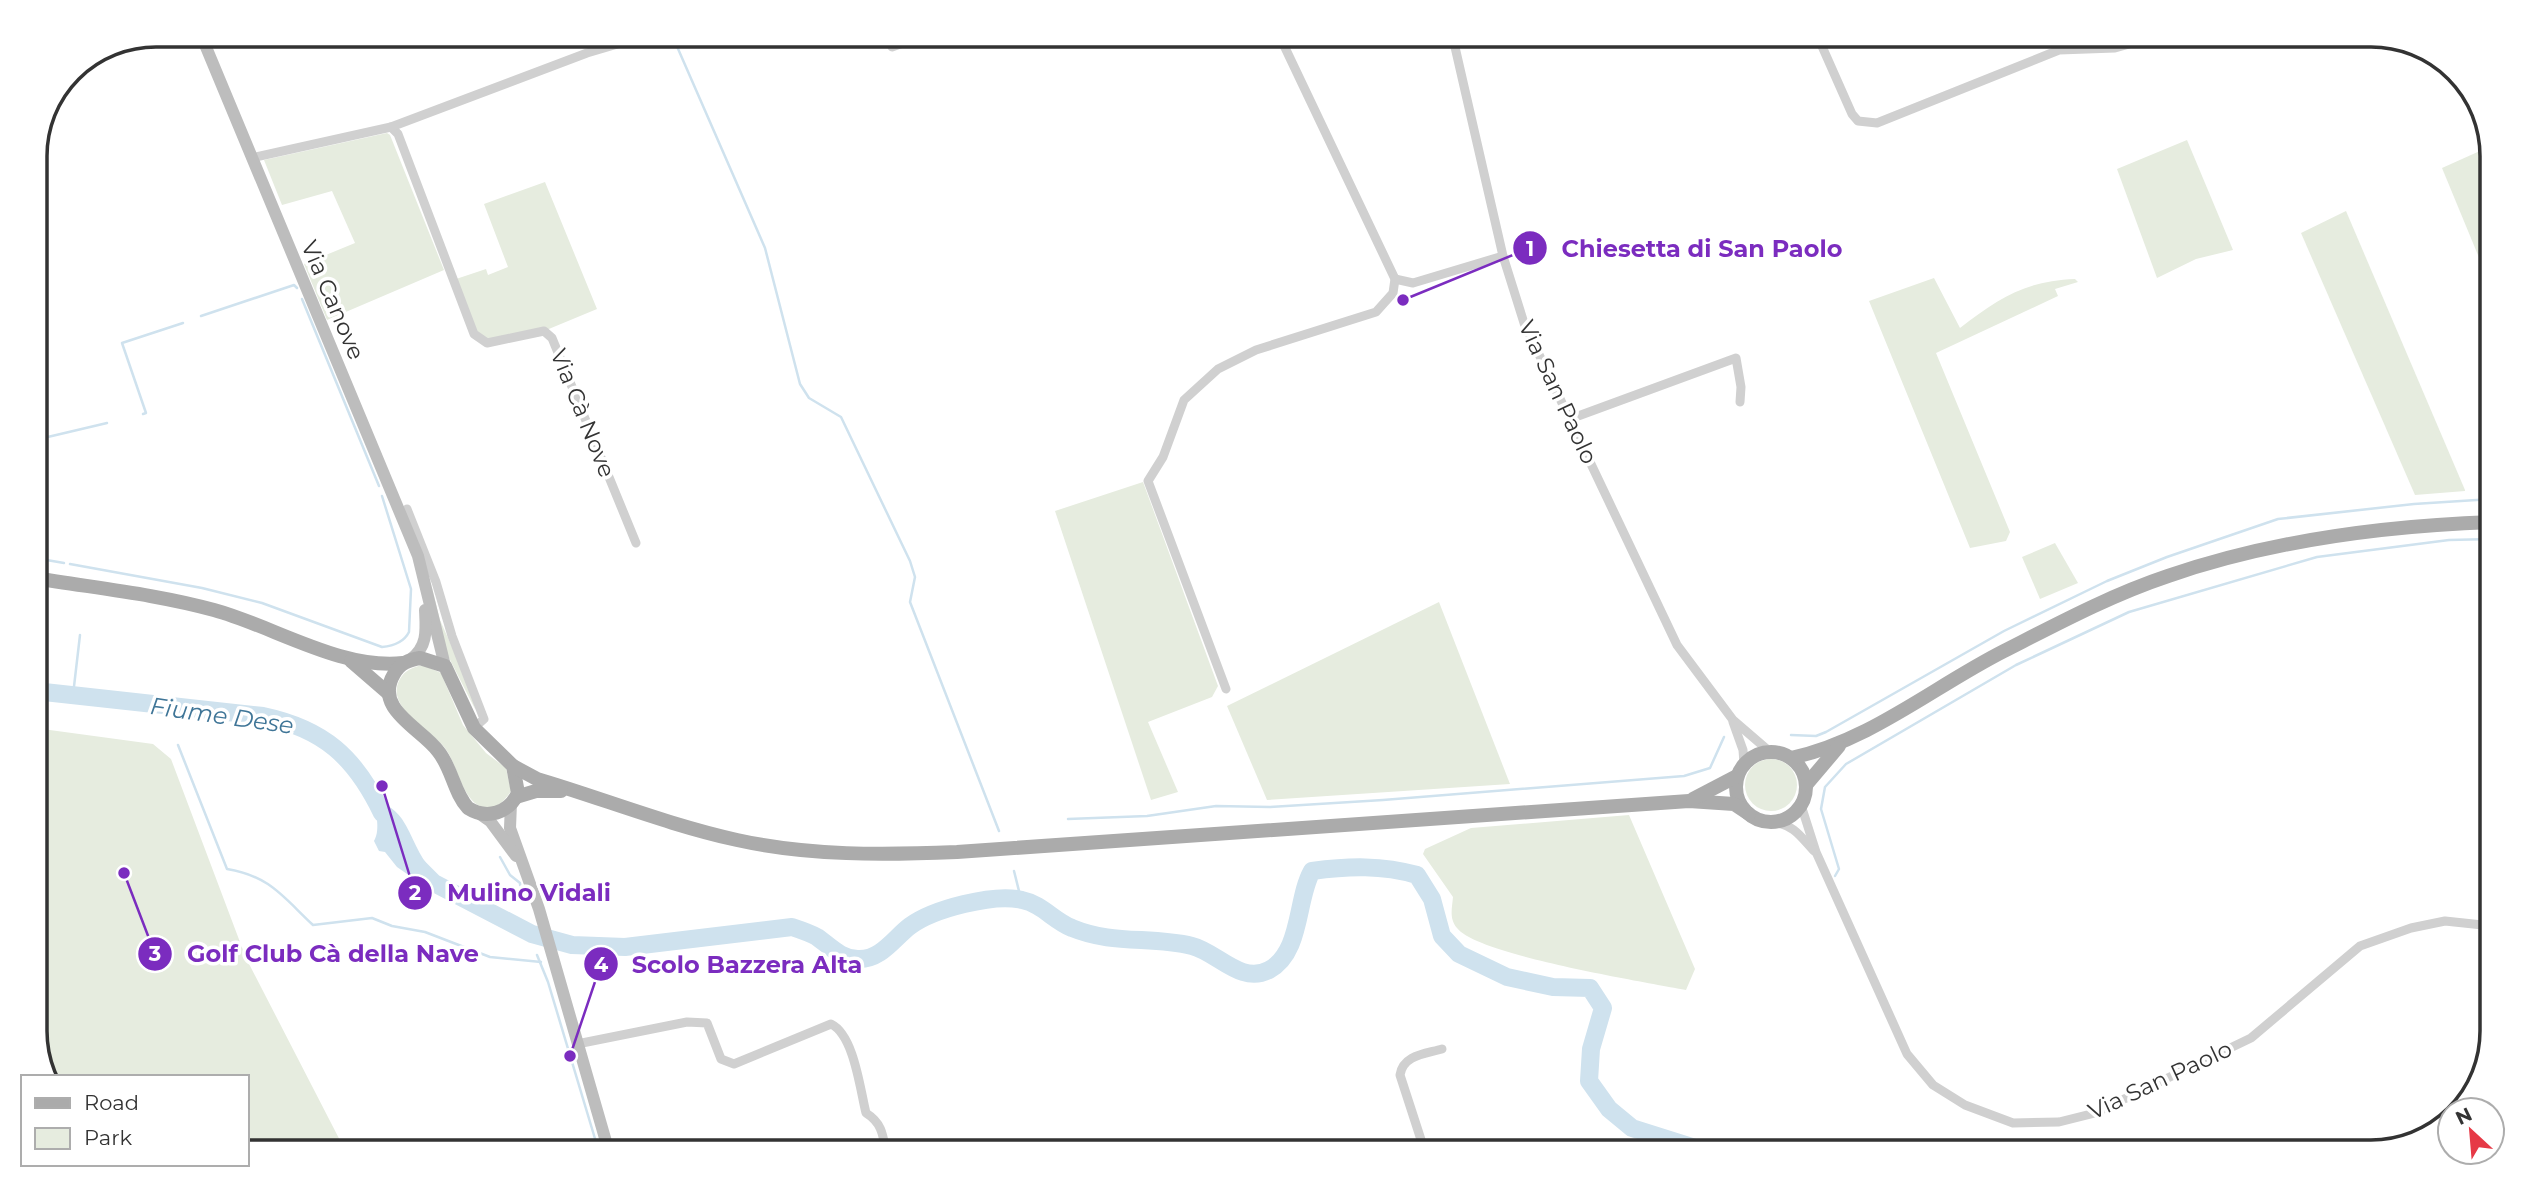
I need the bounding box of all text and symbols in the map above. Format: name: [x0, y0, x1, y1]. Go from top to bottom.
callout: Chiesetta di San Paolo: [1513, 226, 1857, 271]
text: Chiesetta di San Paolo: [1562, 234, 1842, 263]
street label: Via Canove: [295, 236, 371, 364]
text: 1: [1526, 236, 1534, 261]
street label: Via San Paolo: [1512, 316, 1604, 468]
street label: Via Cà Nove: [545, 345, 621, 481]
water label: Fiume Dese: [148, 691, 296, 740]
callout: Mulino Vidali: [398, 870, 625, 915]
text: Mulino Vidali: [447, 878, 611, 907]
text: 2: [409, 880, 421, 905]
callout: Golf Club Cà della Nave: [138, 931, 493, 976]
text: Golf Club Cà della Nave: [187, 939, 479, 968]
text: 3: [148, 941, 161, 966]
callout: Scolo Bazzera Alta: [583, 942, 877, 987]
text: Scolo Bazzera Alta: [632, 950, 862, 979]
text: 4: [594, 952, 609, 977]
street label: Via San Paolo: [2084, 1034, 2236, 1126]
legend: [21, 1075, 248, 1166]
text: Road: [84, 1090, 139, 1115]
north arrow: [2436, 1096, 2506, 1166]
text: N: [2452, 1102, 2476, 1130]
text: Park: [84, 1125, 132, 1150]

